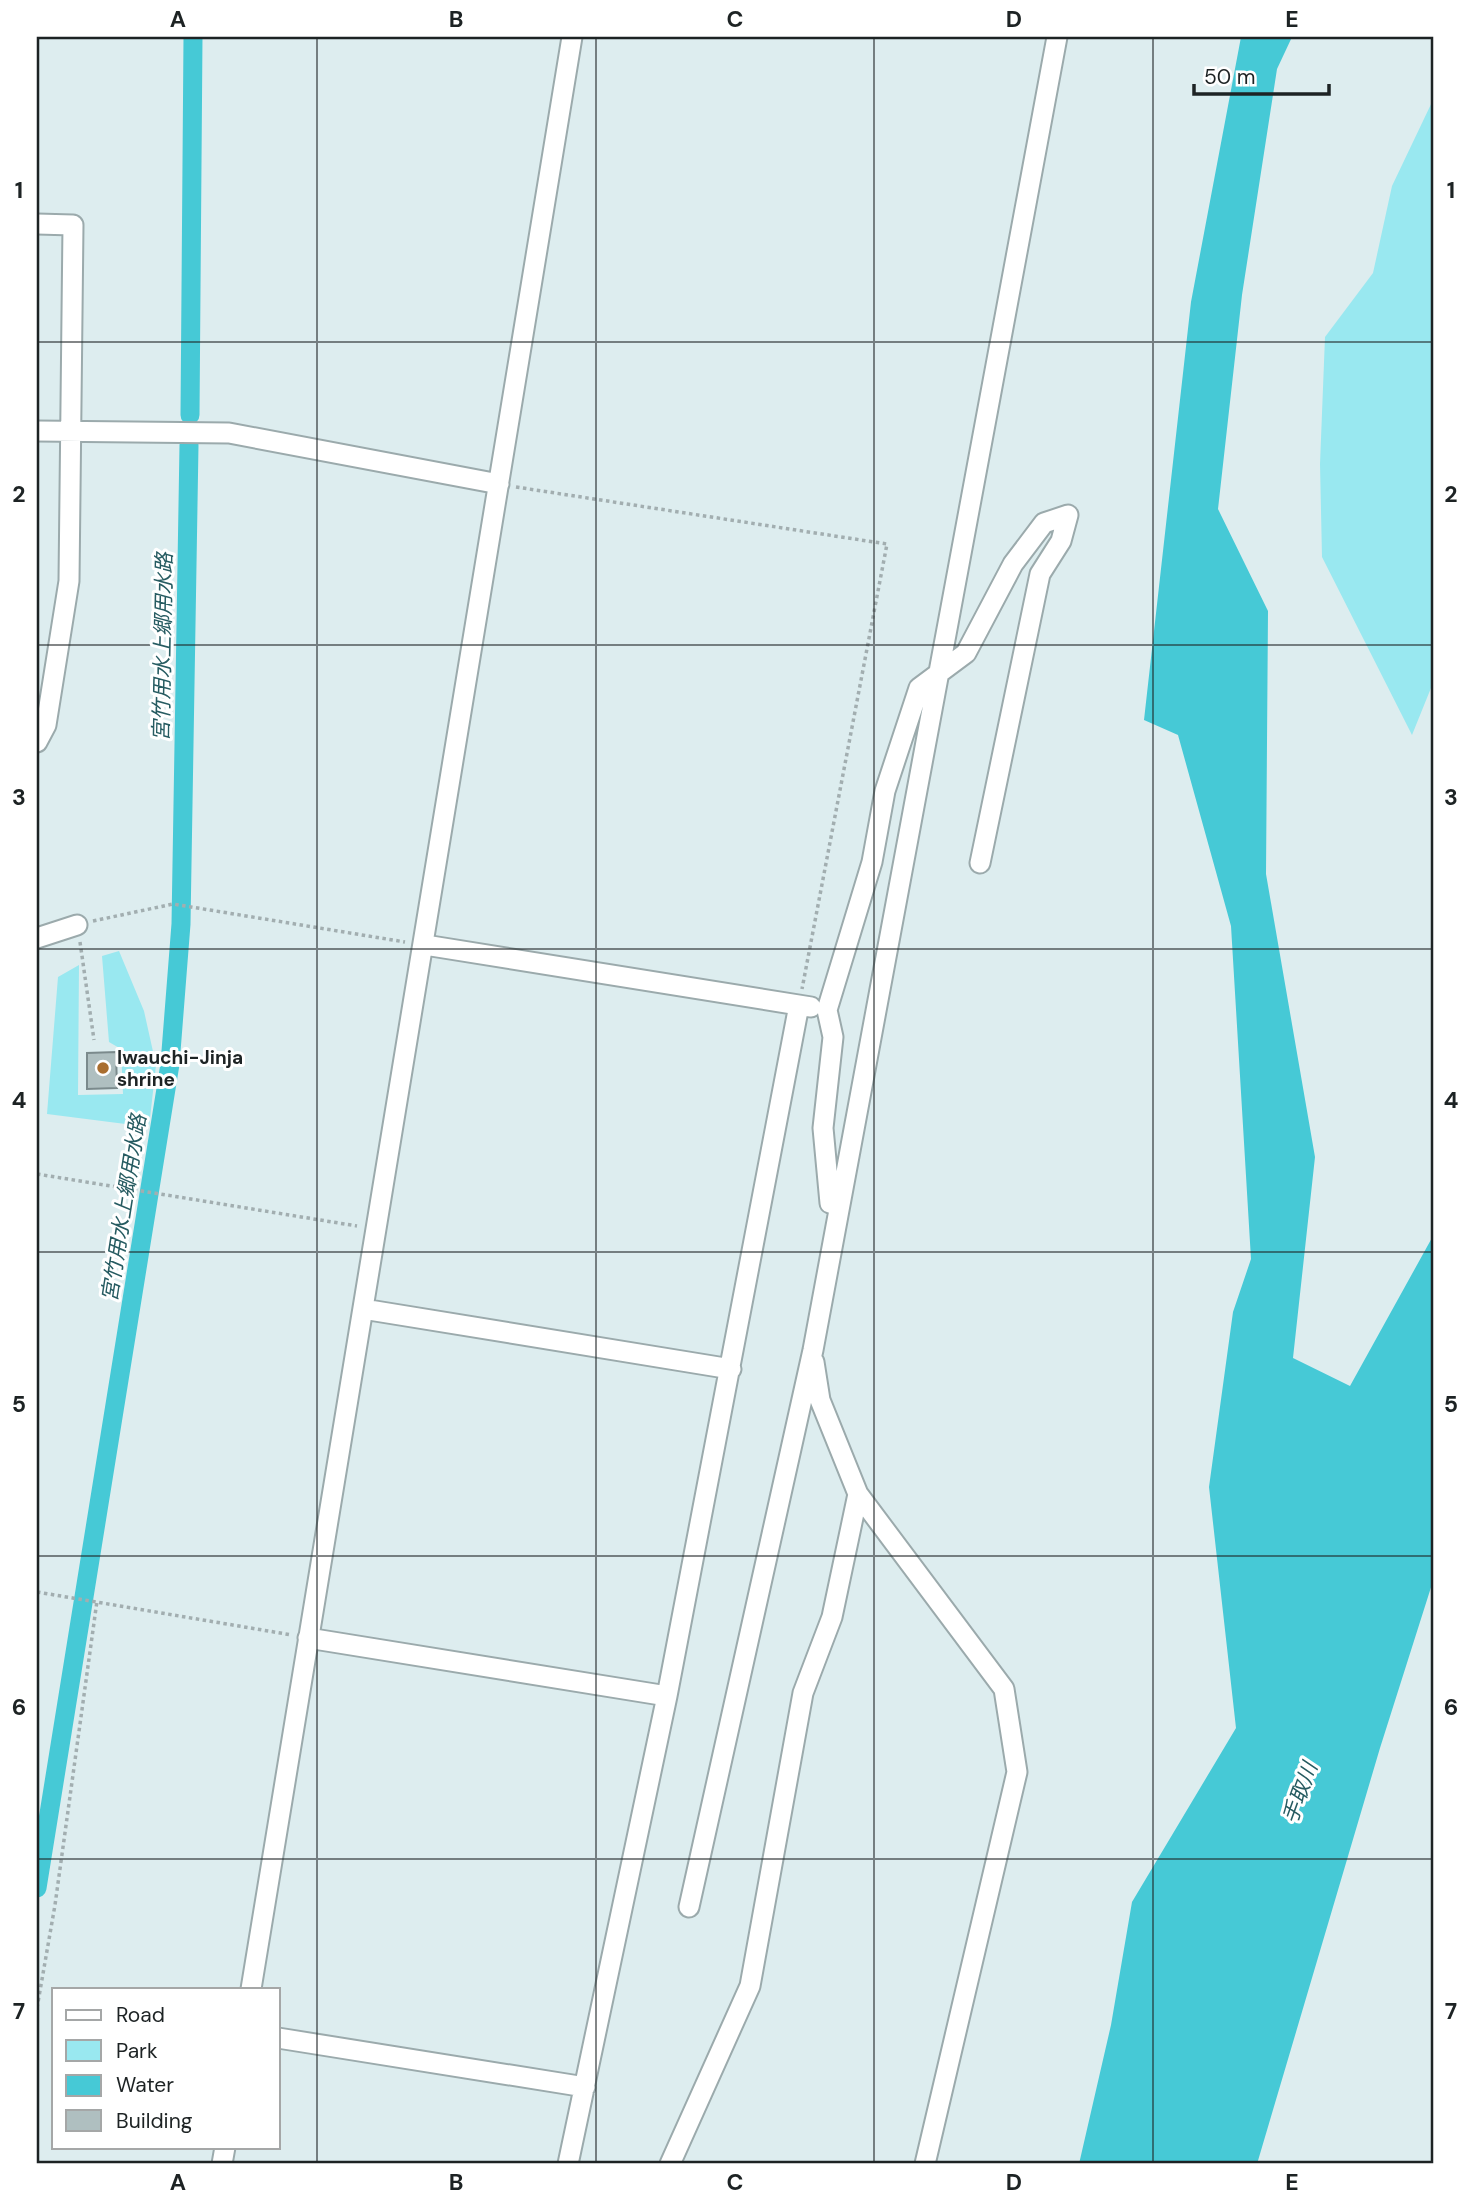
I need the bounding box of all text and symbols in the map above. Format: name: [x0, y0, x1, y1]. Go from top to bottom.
text: A: [170, 4, 186, 34]
text: B: [449, 4, 463, 34]
text: C: [727, 4, 743, 34]
text: D: [1006, 4, 1022, 34]
text: E: [1285, 4, 1299, 34]
scale bar: [1194, 52, 1328, 96]
text: 50 m: [1204, 63, 1255, 91]
text: 1: [15, 175, 23, 205]
text: 1: [1447, 175, 1455, 205]
text: 2: [12, 479, 26, 509]
text: 2: [1444, 479, 1458, 509]
water label: 宮竹用水上郷用水路: [147, 550, 179, 742]
text: 3: [12, 782, 26, 812]
text: 3: [1444, 782, 1458, 812]
place label: Iwauchi-Jinja shrine: [117, 1045, 243, 1092]
marker: Iwauchi-Jinja shrine: [95, 1060, 111, 1076]
text: 4: [12, 1085, 27, 1115]
text: 4: [1444, 1085, 1459, 1115]
water label: 宮竹用水上郷用水路: [95, 1110, 153, 1304]
text: 5: [12, 1389, 26, 1419]
text: 5: [1444, 1389, 1458, 1419]
text: 6: [12, 1692, 26, 1722]
text: 6: [1444, 1692, 1458, 1722]
water label: 手取川: [1276, 1757, 1325, 1827]
legend: [52, 1988, 280, 2148]
text: 7: [13, 1996, 25, 2026]
text: 7: [1445, 1996, 1457, 2026]
text: Road: [116, 2001, 165, 2029]
text: Park: [116, 2037, 158, 2065]
text: Water: [116, 2071, 174, 2099]
text: Building: [116, 2107, 193, 2135]
text: A: [170, 2167, 186, 2197]
text: B: [449, 2167, 463, 2197]
text: C: [727, 2167, 743, 2197]
text: D: [1006, 2167, 1022, 2197]
text: E: [1285, 2167, 1299, 2197]

